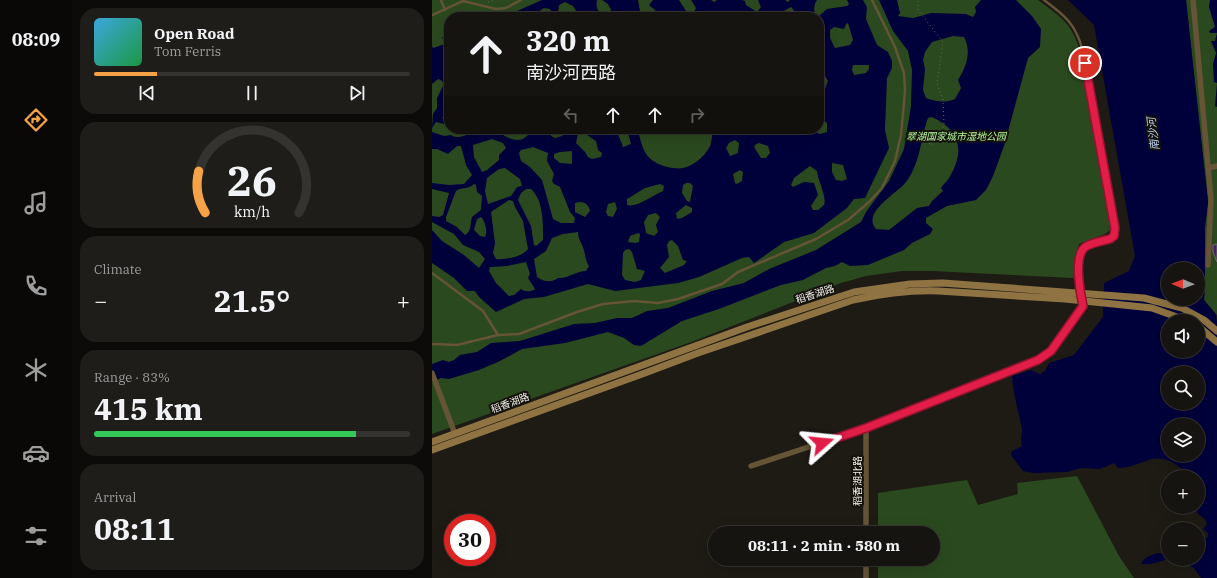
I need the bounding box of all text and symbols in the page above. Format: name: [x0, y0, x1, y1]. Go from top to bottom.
text: 320 m: [526, 22, 610, 59]
text: Open Road: [154, 24, 234, 43]
text: 08:09: [12, 28, 60, 51]
icon: ahead: [460, 28, 512, 80]
text: Tom Ferris: [154, 43, 221, 60]
pin: [1068, 46, 1102, 80]
icon: arrive: [1074, 52, 1096, 74]
text: 南沙河西路: [526, 61, 616, 84]
icon: previous: [136, 82, 158, 104]
icon: pause: [241, 82, 263, 104]
icon: next: [346, 82, 368, 104]
icon: left: [560, 104, 582, 126]
icon: ahead: [602, 104, 624, 126]
icon: ahead: [644, 104, 666, 126]
icon: right: [686, 104, 708, 126]
icon: directions: [22, 106, 50, 134]
water label: 南沙河: [1144, 115, 1162, 151]
park label: 翠湖国家城市湿地公园: [906, 130, 1008, 143]
text: 26: [227, 153, 277, 207]
icon: music: [22, 189, 50, 217]
text: km/h: [234, 202, 270, 221]
text: Climate: [94, 261, 141, 278]
north arrow: [1161, 262, 1205, 306]
map controls: [1161, 262, 1205, 566]
icon: phone: [22, 272, 50, 300]
text: 21.5°: [214, 281, 290, 320]
street label: 稻香湖路: [794, 282, 836, 306]
text: −: [94, 286, 107, 315]
text: +: [397, 286, 410, 315]
button: sound: [1161, 314, 1205, 358]
icon: climate: [22, 356, 50, 384]
button: search: [1161, 366, 1205, 410]
text: Range · 83%: [94, 369, 170, 386]
text: 415 km: [94, 389, 203, 428]
street label: 稻香湖路: [489, 390, 531, 416]
button: layers: [1161, 418, 1205, 462]
position arrow: [801, 422, 843, 464]
icon: car: [22, 439, 50, 467]
street label: 稻香湖北路: [851, 456, 864, 506]
button: +: [1161, 470, 1205, 514]
text: Arrival: [94, 489, 136, 506]
text: 08:11: [94, 509, 175, 548]
speed limit sign: 30: [444, 514, 496, 566]
icon: filters: [22, 522, 50, 550]
button: −: [1161, 522, 1205, 566]
text: 08:11 · 2 min · 580 m: [748, 536, 900, 555]

